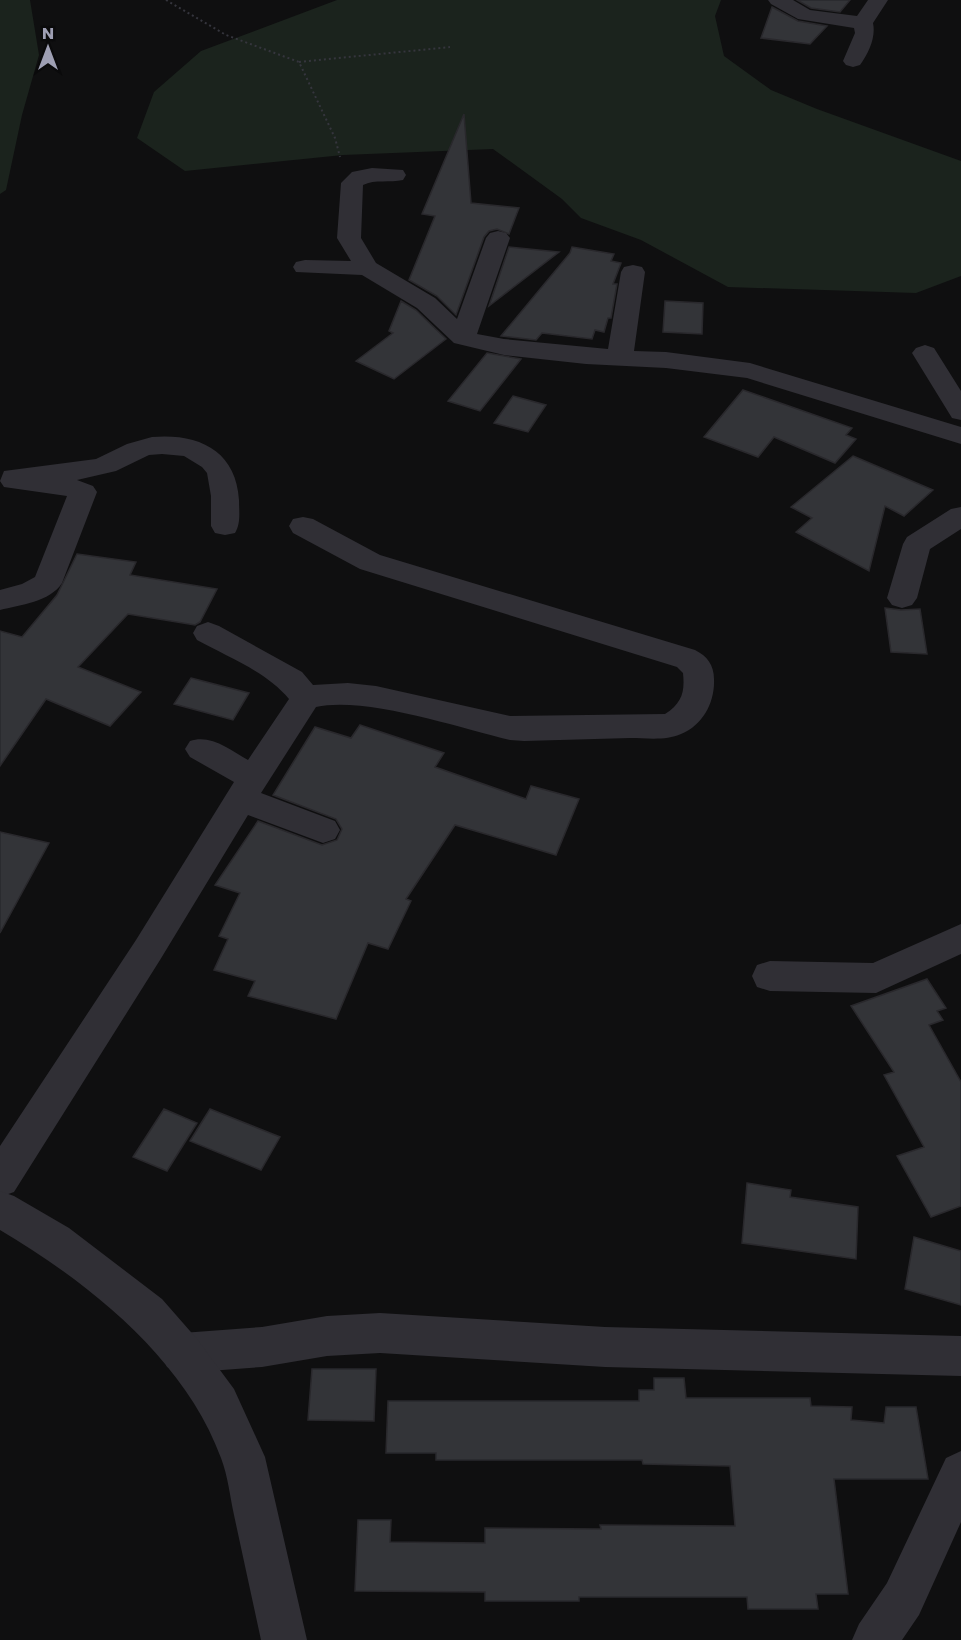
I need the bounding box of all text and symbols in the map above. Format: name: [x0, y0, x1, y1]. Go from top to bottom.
north arrow: [18, 18, 78, 78]
text: N: [42, 22, 54, 45]

